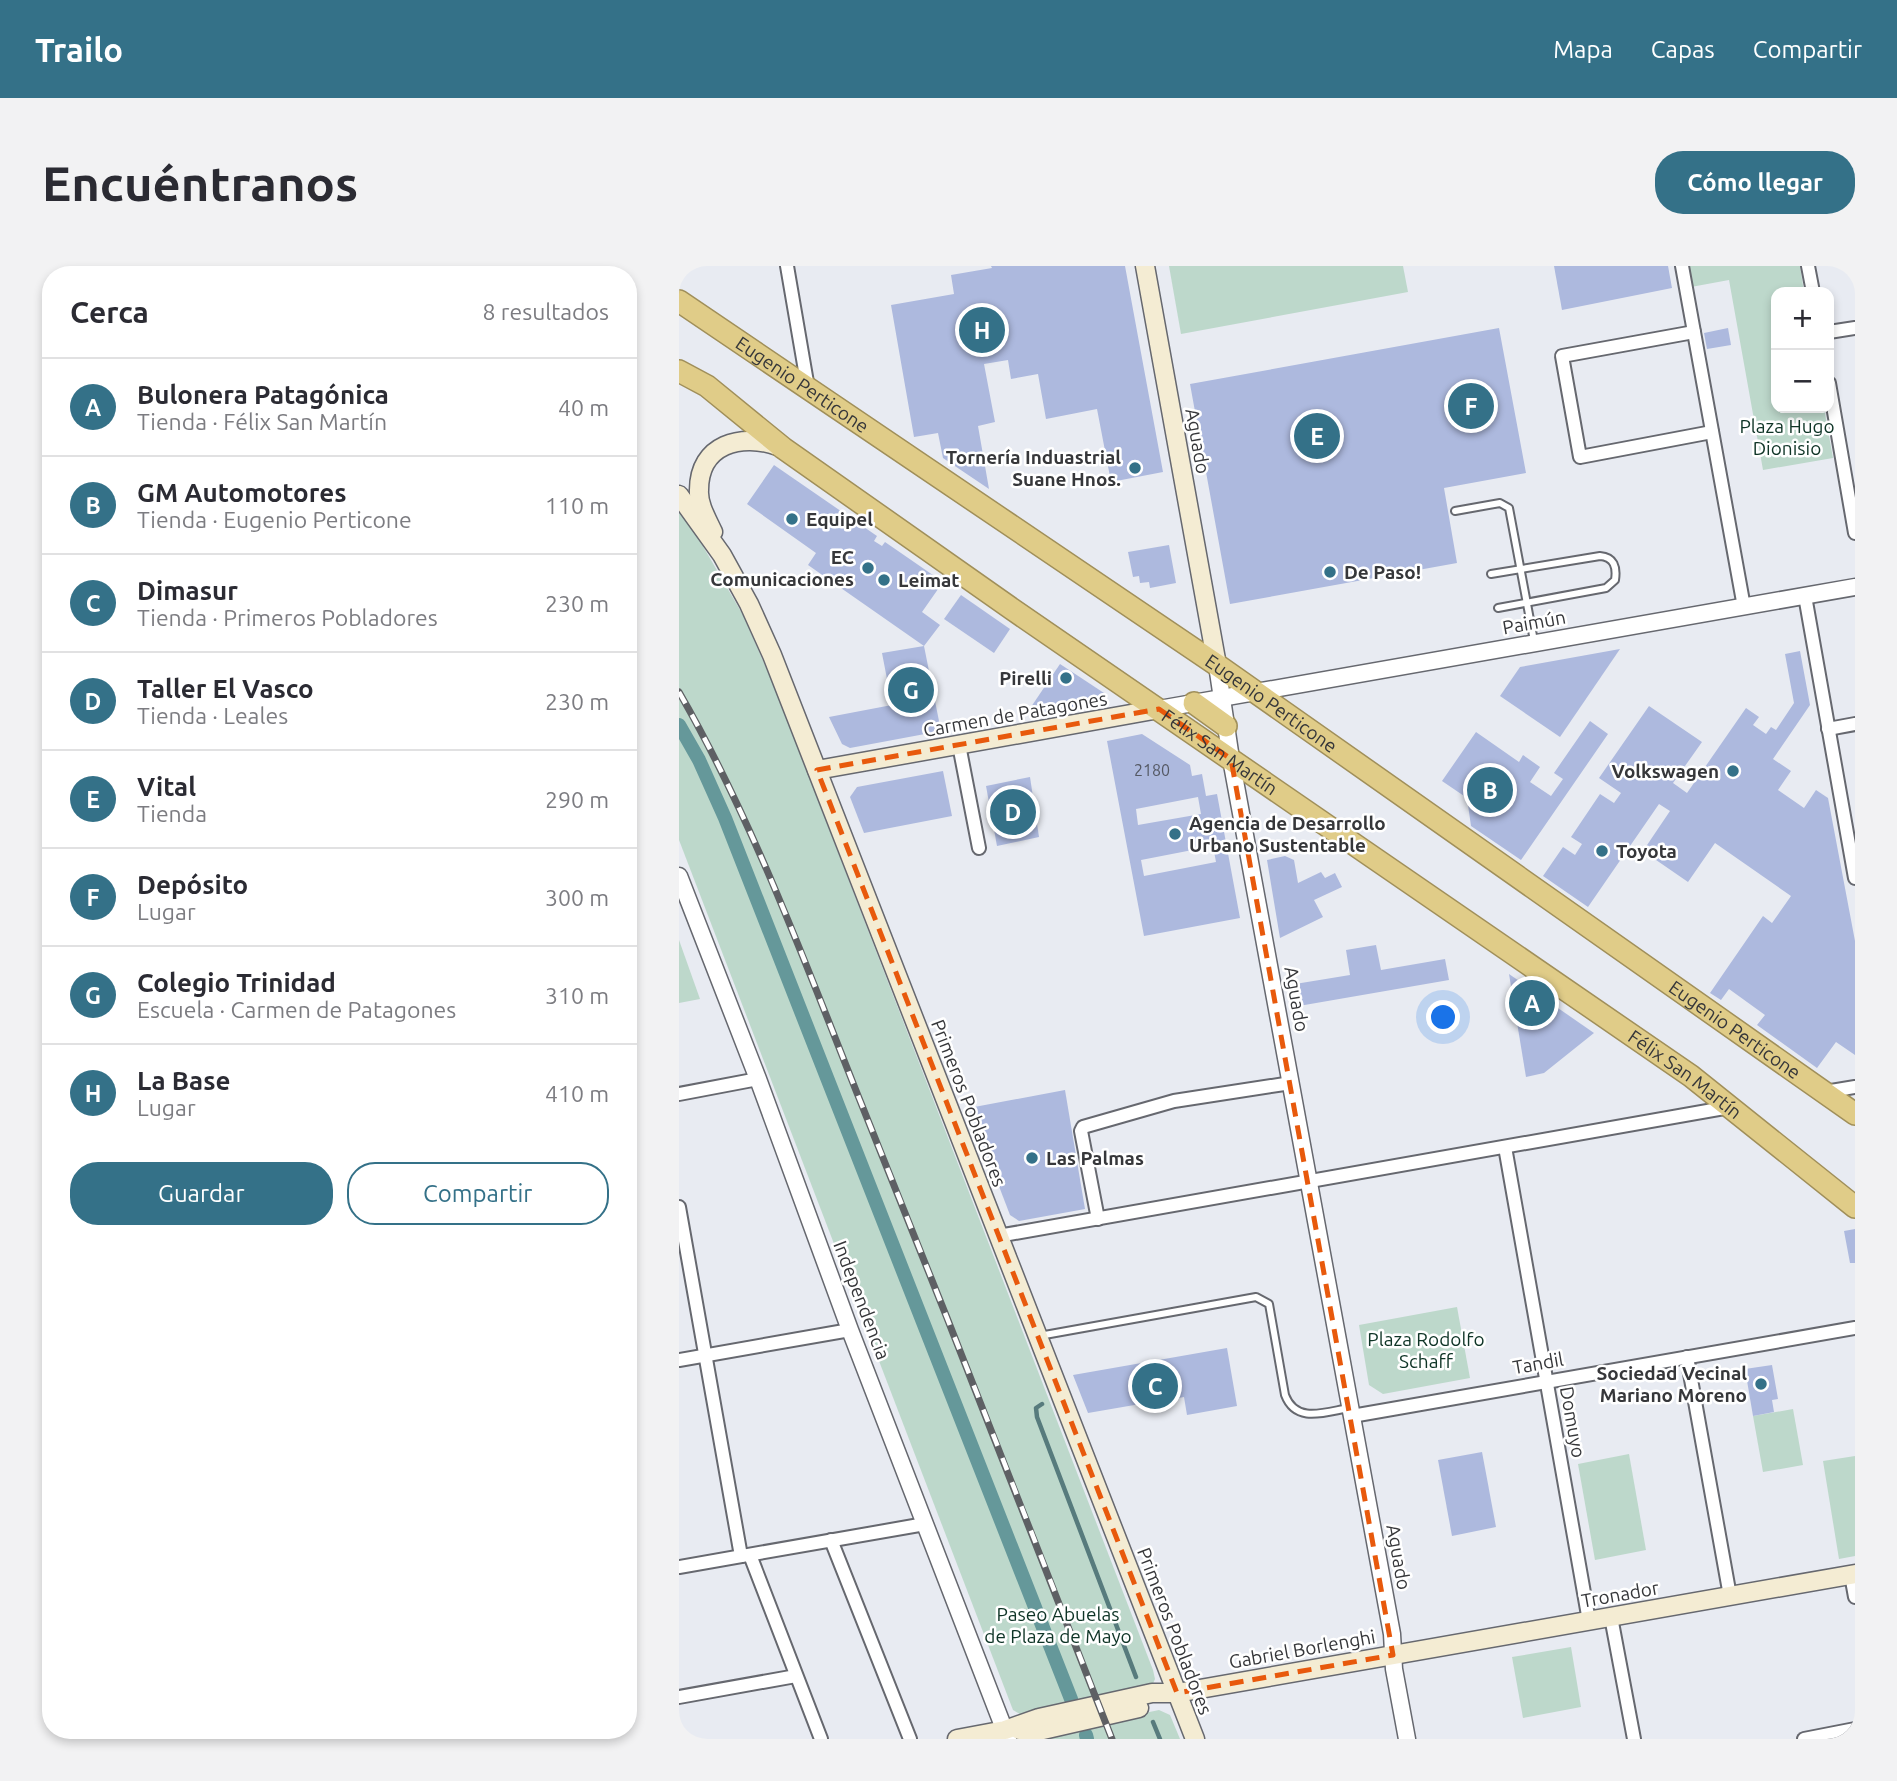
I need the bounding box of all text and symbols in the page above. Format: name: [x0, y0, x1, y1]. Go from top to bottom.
text: Trailo: [35, 31, 123, 68]
text: Mapa: [1553, 36, 1613, 63]
text: Capas: [1651, 36, 1715, 63]
text: Compartir: [1753, 36, 1862, 63]
button: Cómo llegar: [1655, 151, 1855, 214]
text: Encuéntranos: [42, 155, 358, 210]
map controls: [1771, 287, 1834, 413]
button: +: [1771, 287, 1834, 350]
text: Cerca: [70, 295, 149, 329]
text: 8 resultados: [483, 299, 609, 324]
pin: H: [959, 304, 1005, 356]
street label: Eugenio Perticone: [732, 332, 873, 437]
button: −: [1771, 350, 1834, 413]
text: Bulonera Patagónica: [137, 380, 389, 409]
pin: F: [1448, 380, 1494, 432]
text: A: [85, 395, 101, 420]
text: 40 m: [558, 395, 609, 420]
street label: Aguado: [1181, 407, 1215, 475]
text: Tienda · Félix San Martín: [137, 409, 387, 434]
pin: E: [1294, 410, 1340, 462]
park label: Plaza Hugo Dionisio: [1739, 415, 1835, 459]
place label: Tornería Induastrial Suane Hnos.: [946, 446, 1121, 490]
marker: Tornería Induastrial Suane Hnos.: [1127, 460, 1143, 476]
text: GM Automotores: [137, 478, 347, 507]
text: B: [85, 493, 101, 518]
text: 110 m: [545, 493, 609, 518]
text: Tienda · Eugenio Perticone: [137, 507, 412, 532]
place label: Equipel: [806, 508, 873, 530]
marker: Equipel: [784, 511, 800, 527]
place label: EC Comunicaciones: [710, 546, 854, 590]
marker: EC Comunicaciones: [860, 560, 876, 576]
place label: De Paso!: [1344, 561, 1421, 583]
marker: De Paso!: [1322, 564, 1338, 580]
place label: Leimat: [898, 569, 960, 591]
marker: Leimat: [876, 572, 892, 588]
text: Dimasur: [137, 576, 238, 605]
text: C: [86, 591, 100, 616]
text: 230 m: [545, 591, 609, 616]
text: Tienda · Primeros Pobladores: [137, 605, 438, 630]
street label: Paimún: [1501, 606, 1567, 638]
street label: Eugenio Perticone: [1201, 649, 1341, 757]
pin: G: [888, 664, 934, 716]
place label: Pirelli: [999, 667, 1052, 689]
marker: Pirelli: [1058, 670, 1074, 686]
text: Taller El Vasco: [137, 674, 314, 703]
street label: Carmen de Patagones: [921, 687, 1109, 741]
text: D: [85, 689, 101, 714]
text: 230 m: [545, 689, 609, 714]
text: Tienda · Leales: [137, 703, 288, 728]
street label: Félix San Martín: [1158, 704, 1282, 799]
place label: Volkswagen: [1612, 760, 1719, 782]
house number: 2180: [1134, 761, 1170, 779]
marker: Volkswagen: [1725, 763, 1741, 779]
pin: B: [1467, 764, 1513, 816]
text: Vital: [137, 772, 196, 801]
pin: D: [990, 786, 1036, 838]
text: E: [86, 787, 100, 812]
text: 290 m: [545, 787, 609, 812]
text: Tienda: [137, 801, 207, 826]
place label: Agencia de Desarrollo Urbano Sustentable: [1189, 812, 1386, 856]
marker: Agencia de Desarrollo Urbano Sustentable: [1167, 826, 1183, 842]
place label: Toyota: [1616, 840, 1677, 862]
marker: Toyota: [1594, 843, 1610, 859]
text: Depósito: [137, 870, 248, 899]
text: F: [87, 885, 99, 910]
text: 300 m: [545, 885, 609, 910]
text: Lugar: [137, 899, 196, 924]
street label: Aguado: [1280, 965, 1314, 1033]
text: Colegio Trinidad: [137, 968, 336, 997]
street label: Eugenio Perticone: [1665, 976, 1805, 1083]
pin: A: [1509, 977, 1555, 1029]
text: G: [85, 983, 101, 1008]
text: 310 m: [545, 983, 609, 1008]
text: Escuela · Carmen de Patagones: [137, 997, 456, 1022]
your location: [1426, 1000, 1460, 1034]
street label: Primeros Pobladores: [927, 1016, 1011, 1190]
street label: Félix San Martín: [1624, 1025, 1746, 1123]
text: La Base: [137, 1066, 230, 1095]
text: H: [85, 1081, 101, 1106]
text: 410 m: [545, 1081, 609, 1106]
text: Lugar: [137, 1095, 196, 1120]
place label: Las Palmas: [1046, 1147, 1144, 1169]
marker: Las Palmas: [1024, 1150, 1040, 1166]
button: Guardar: [70, 1162, 333, 1225]
button: Compartir: [347, 1162, 609, 1225]
street label: Independencia: [829, 1237, 895, 1363]
park label: Plaza Rodolfo Schaff: [1367, 1328, 1485, 1372]
street label: Tandil: [1511, 1348, 1565, 1378]
pin: C: [1132, 1360, 1178, 1412]
place label: Sociedad Vecinal Mariano Moreno: [1597, 1362, 1747, 1406]
marker: Sociedad Vecinal Mariano Moreno: [1753, 1376, 1769, 1392]
street label: Domuyo: [1556, 1385, 1590, 1459]
street label: Aguado: [1382, 1523, 1416, 1591]
street label: Primeros Pobladores: [1133, 1544, 1217, 1718]
street label: Tronador: [1580, 1576, 1660, 1612]
park label: Paseo Abuelas de Plaza de Mayo: [984, 1603, 1132, 1647]
street label: Gabriel Borlenghi: [1227, 1625, 1377, 1673]

